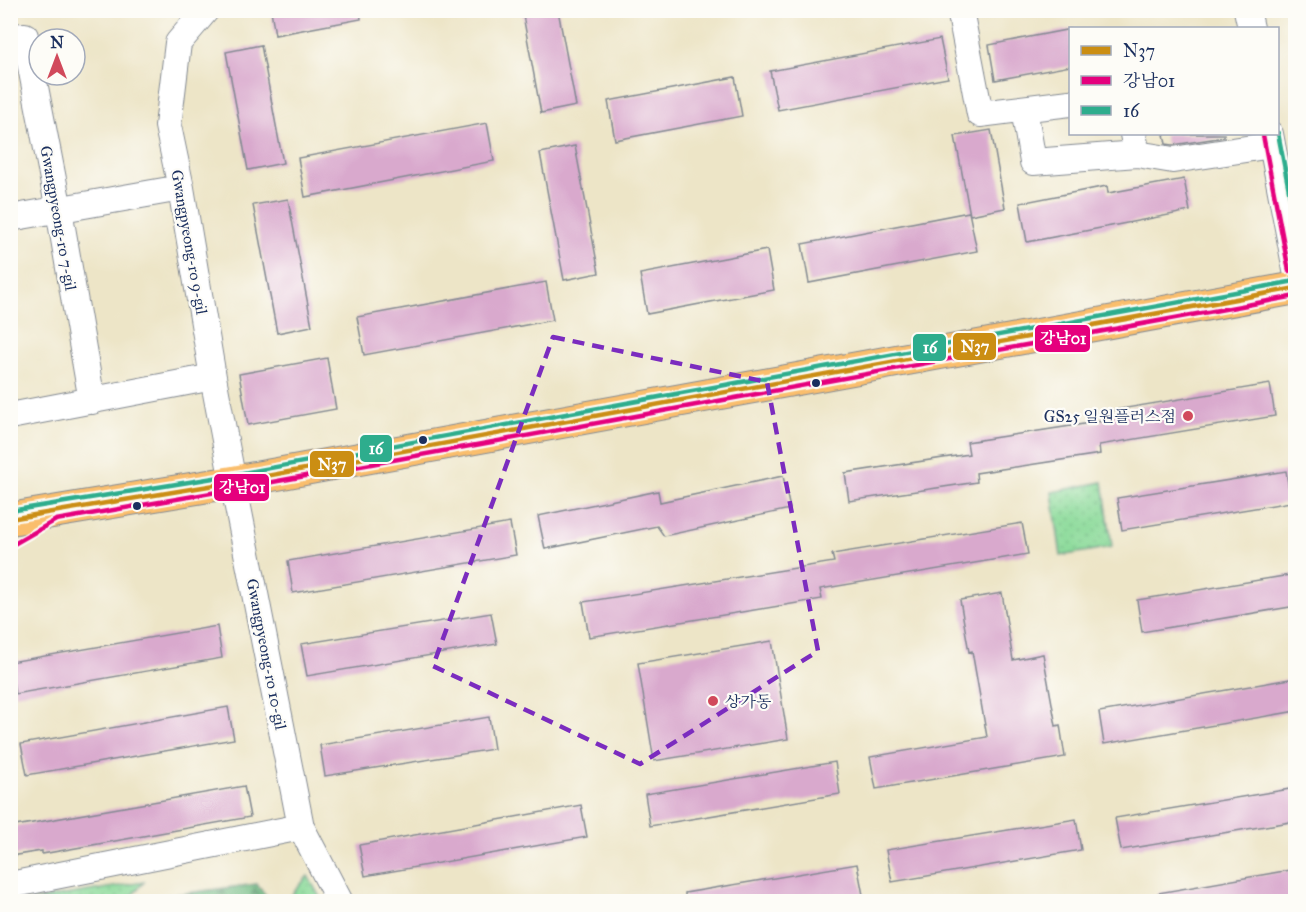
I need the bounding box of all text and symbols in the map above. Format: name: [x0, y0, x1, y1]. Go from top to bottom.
north arrow: [27, 27, 87, 87]
legend: [1069, 27, 1279, 135]
text: N: [50, 33, 64, 52]
text: N37: [1123, 40, 1155, 62]
text: 강남01: [1123, 70, 1175, 92]
text: 16: [1123, 100, 1140, 122]
street label: Gwangpyeong-ro 7-gil: [35, 144, 81, 293]
street label: Gwangpyeong-ro 9-gil: [166, 168, 212, 317]
line badge: 강남01: [1034, 324, 1091, 353]
text: 강남01: [1040, 329, 1087, 348]
line badge: N37: [952, 332, 997, 361]
line badge: 16: [912, 333, 947, 362]
text: N37: [961, 337, 990, 357]
text: 16: [923, 338, 938, 357]
unlabelled marker: [810, 377, 822, 389]
place label: GS25 일원플러스점: [1044, 407, 1176, 426]
marker: GS25 일원플러스점: [1181, 409, 1195, 423]
line badge: 16: [359, 434, 393, 463]
unlabelled marker: [417, 434, 429, 446]
text: 16: [369, 439, 384, 458]
line badge: N37: [309, 450, 355, 478]
text: N37: [318, 455, 347, 475]
line badge: 강남01: [213, 473, 270, 502]
text: 강남01: [219, 478, 266, 497]
unlabelled marker: [131, 500, 143, 512]
street label: Gwangpyeong-ro 10-gil: [242, 577, 291, 732]
place label: 상가동: [725, 692, 772, 711]
marker: 상가동: [706, 694, 720, 708]

